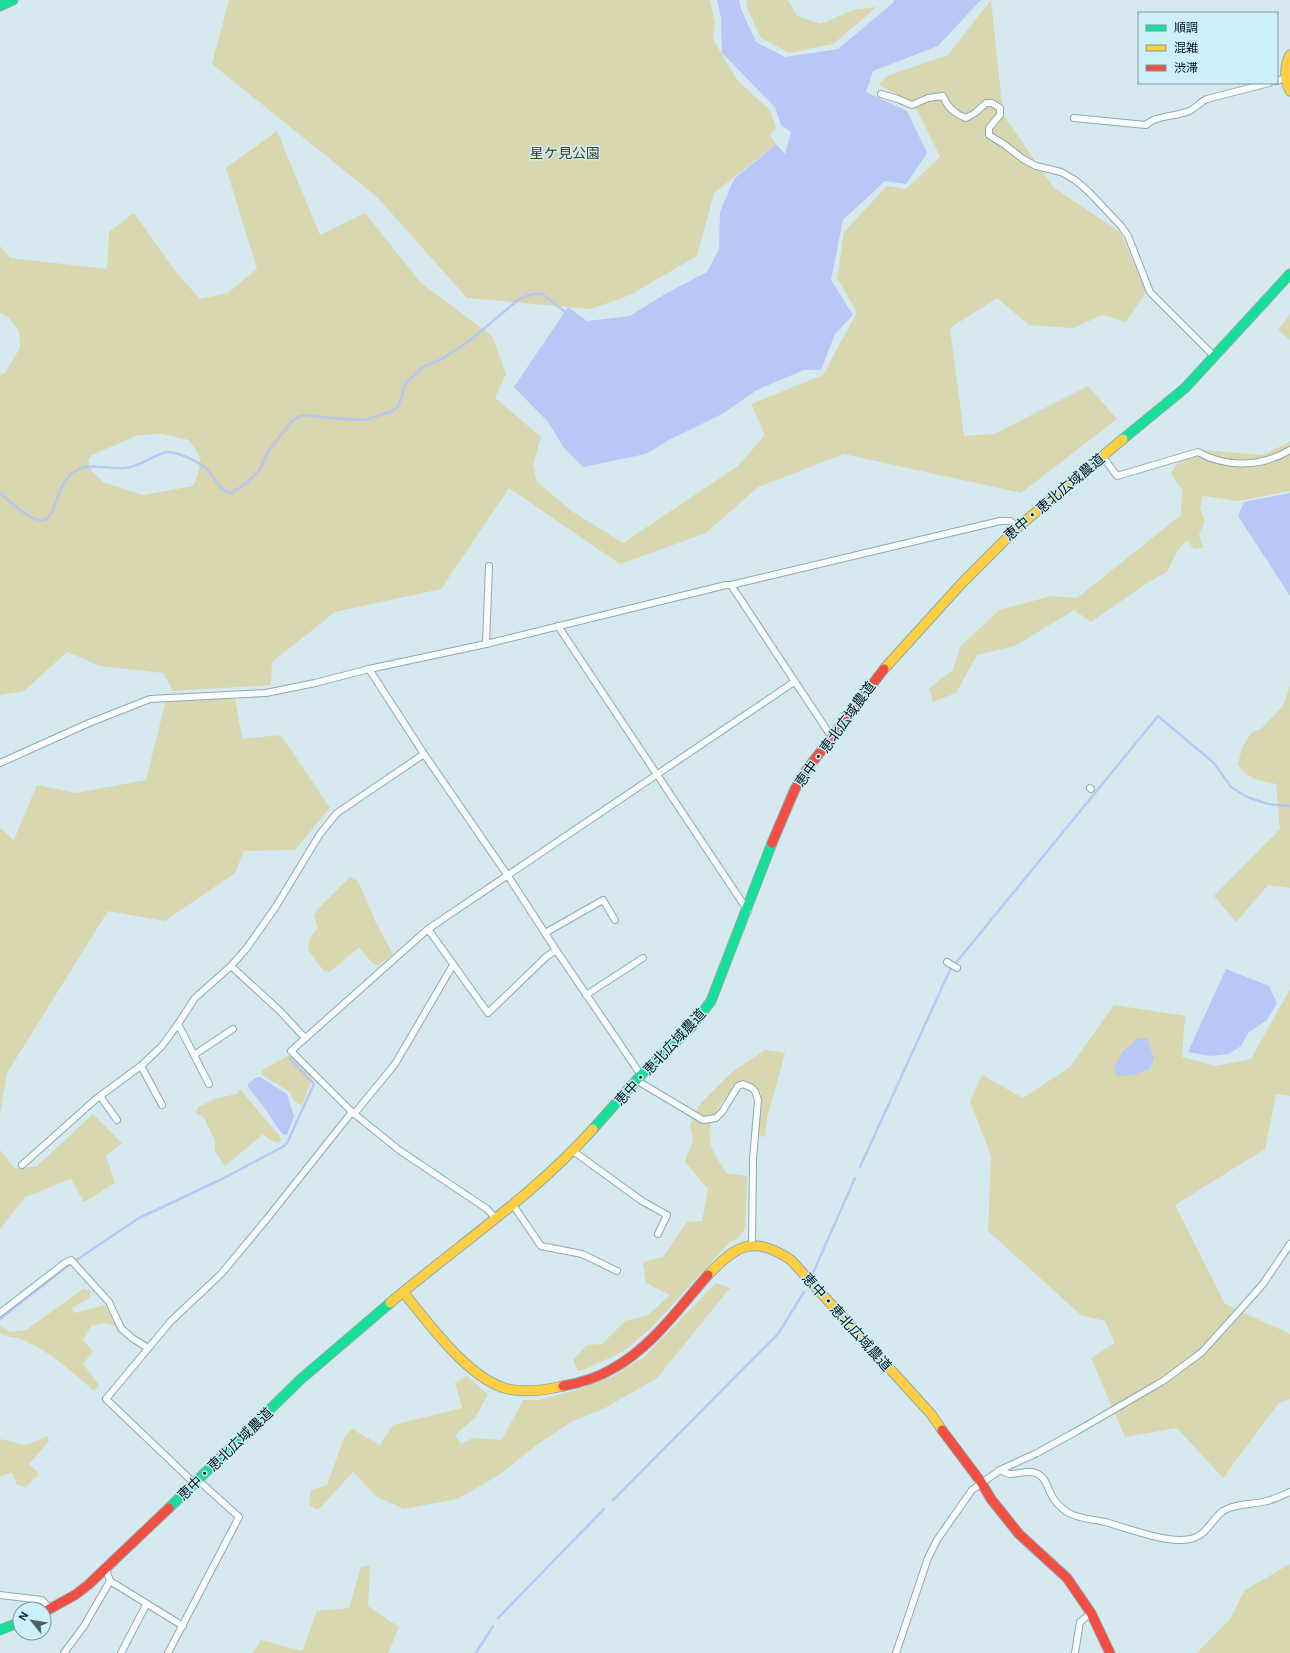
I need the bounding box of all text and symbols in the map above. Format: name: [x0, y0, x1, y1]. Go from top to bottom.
legend: [1138, 12, 1278, 84]
text: 順調: [1174, 21, 1198, 35]
text: 混雑: [1174, 41, 1198, 55]
text: 渋滞: [1174, 61, 1198, 75]
park label: 星ケ見公園: [530, 145, 600, 161]
street label: 恵中・恵北広域農道: [1001, 450, 1107, 544]
street label: 恵中・恵北広域農道: [791, 678, 879, 790]
street label: 恵中・恵北広域農道: [611, 1005, 709, 1109]
street label: 恵中・恵北広域農道: [799, 1270, 895, 1374]
street label: 恵中・恵北広域農道: [174, 1404, 276, 1504]
north arrow: [12, 1601, 52, 1641]
text: N: [16, 1610, 31, 1622]

